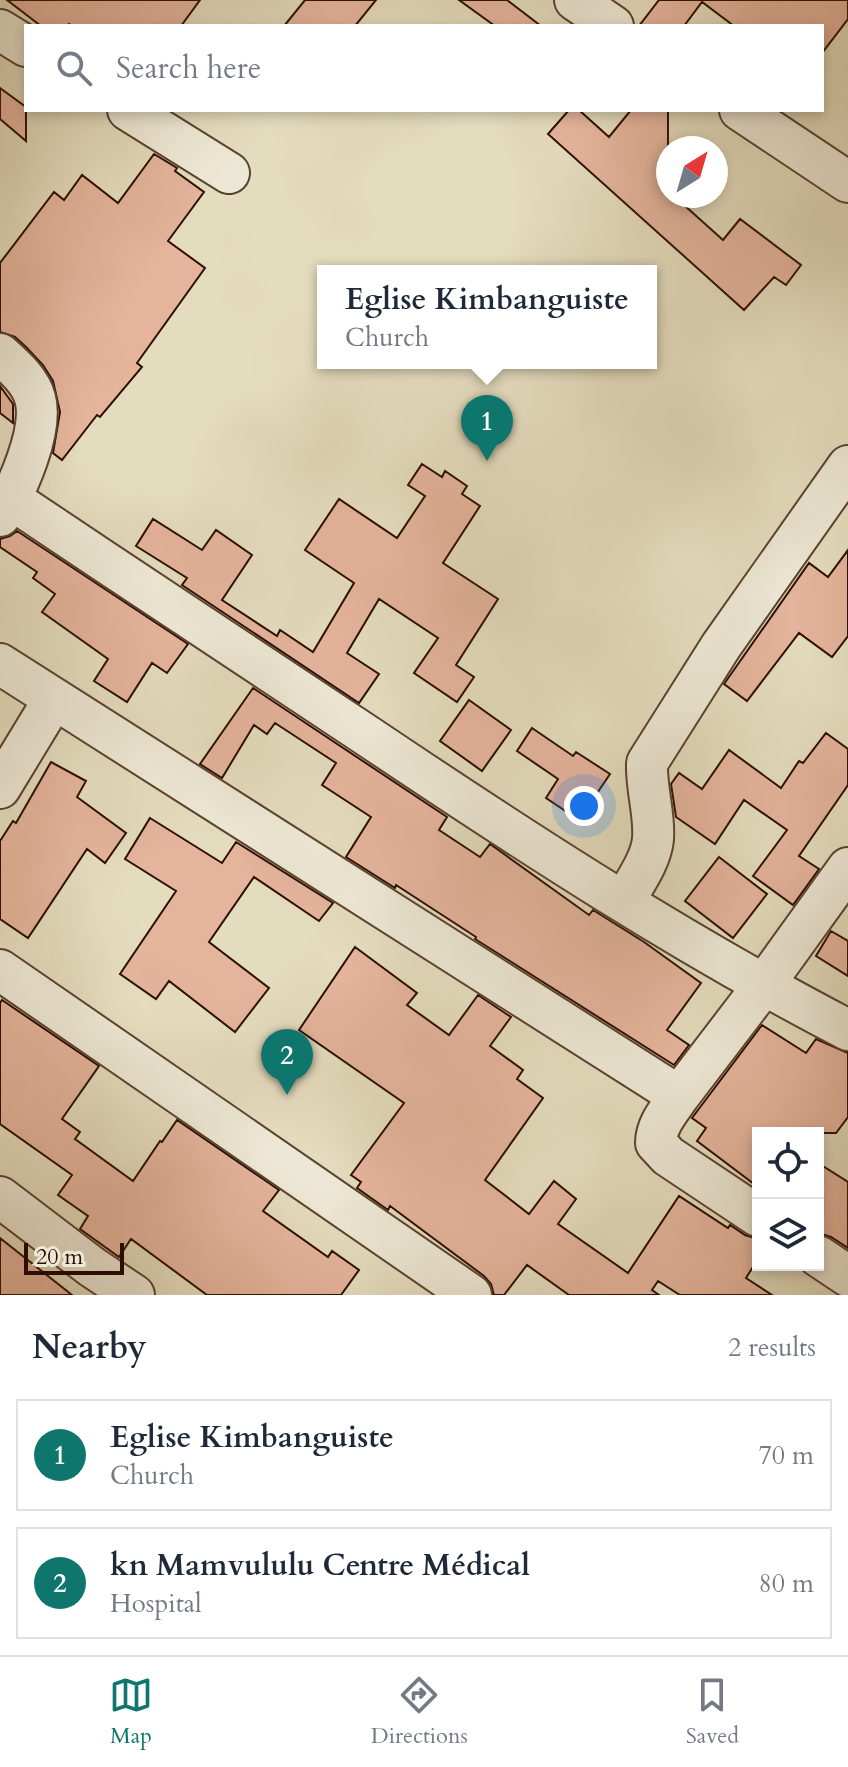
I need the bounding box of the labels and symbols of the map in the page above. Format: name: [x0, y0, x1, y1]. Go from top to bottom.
north arrow: [656, 136, 728, 208]
pin: 1: [461, 395, 513, 461]
your location: [564, 786, 604, 826]
pin: 2: [261, 1029, 313, 1095]
scale bar: [24, 1239, 124, 1275]

